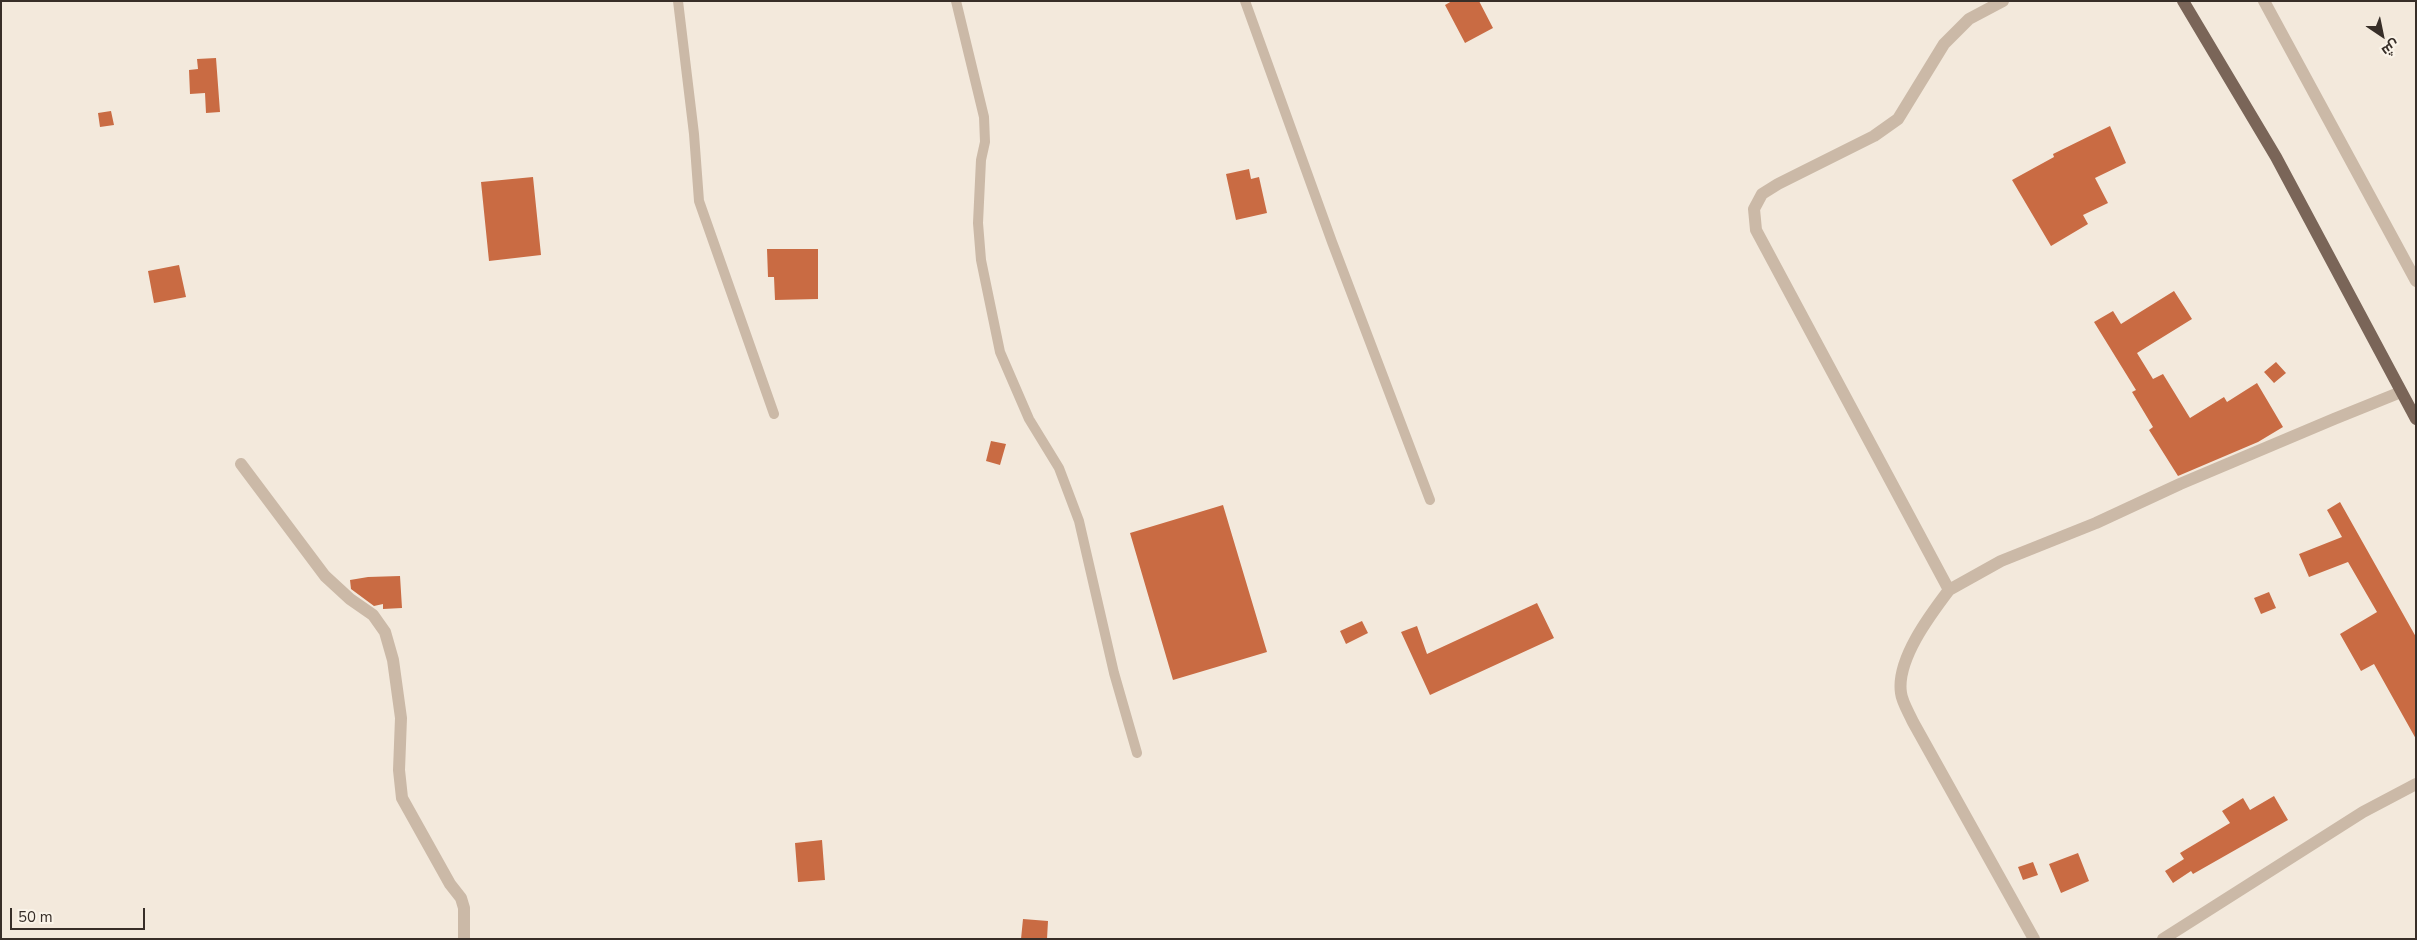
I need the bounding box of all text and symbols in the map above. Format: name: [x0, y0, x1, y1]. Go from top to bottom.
north arrow: [2357, 10, 2407, 60]
text: ش: [2378, 35, 2403, 61]
scale bar: [12, 898, 148, 930]
text: 50 m: [18, 907, 53, 927]

